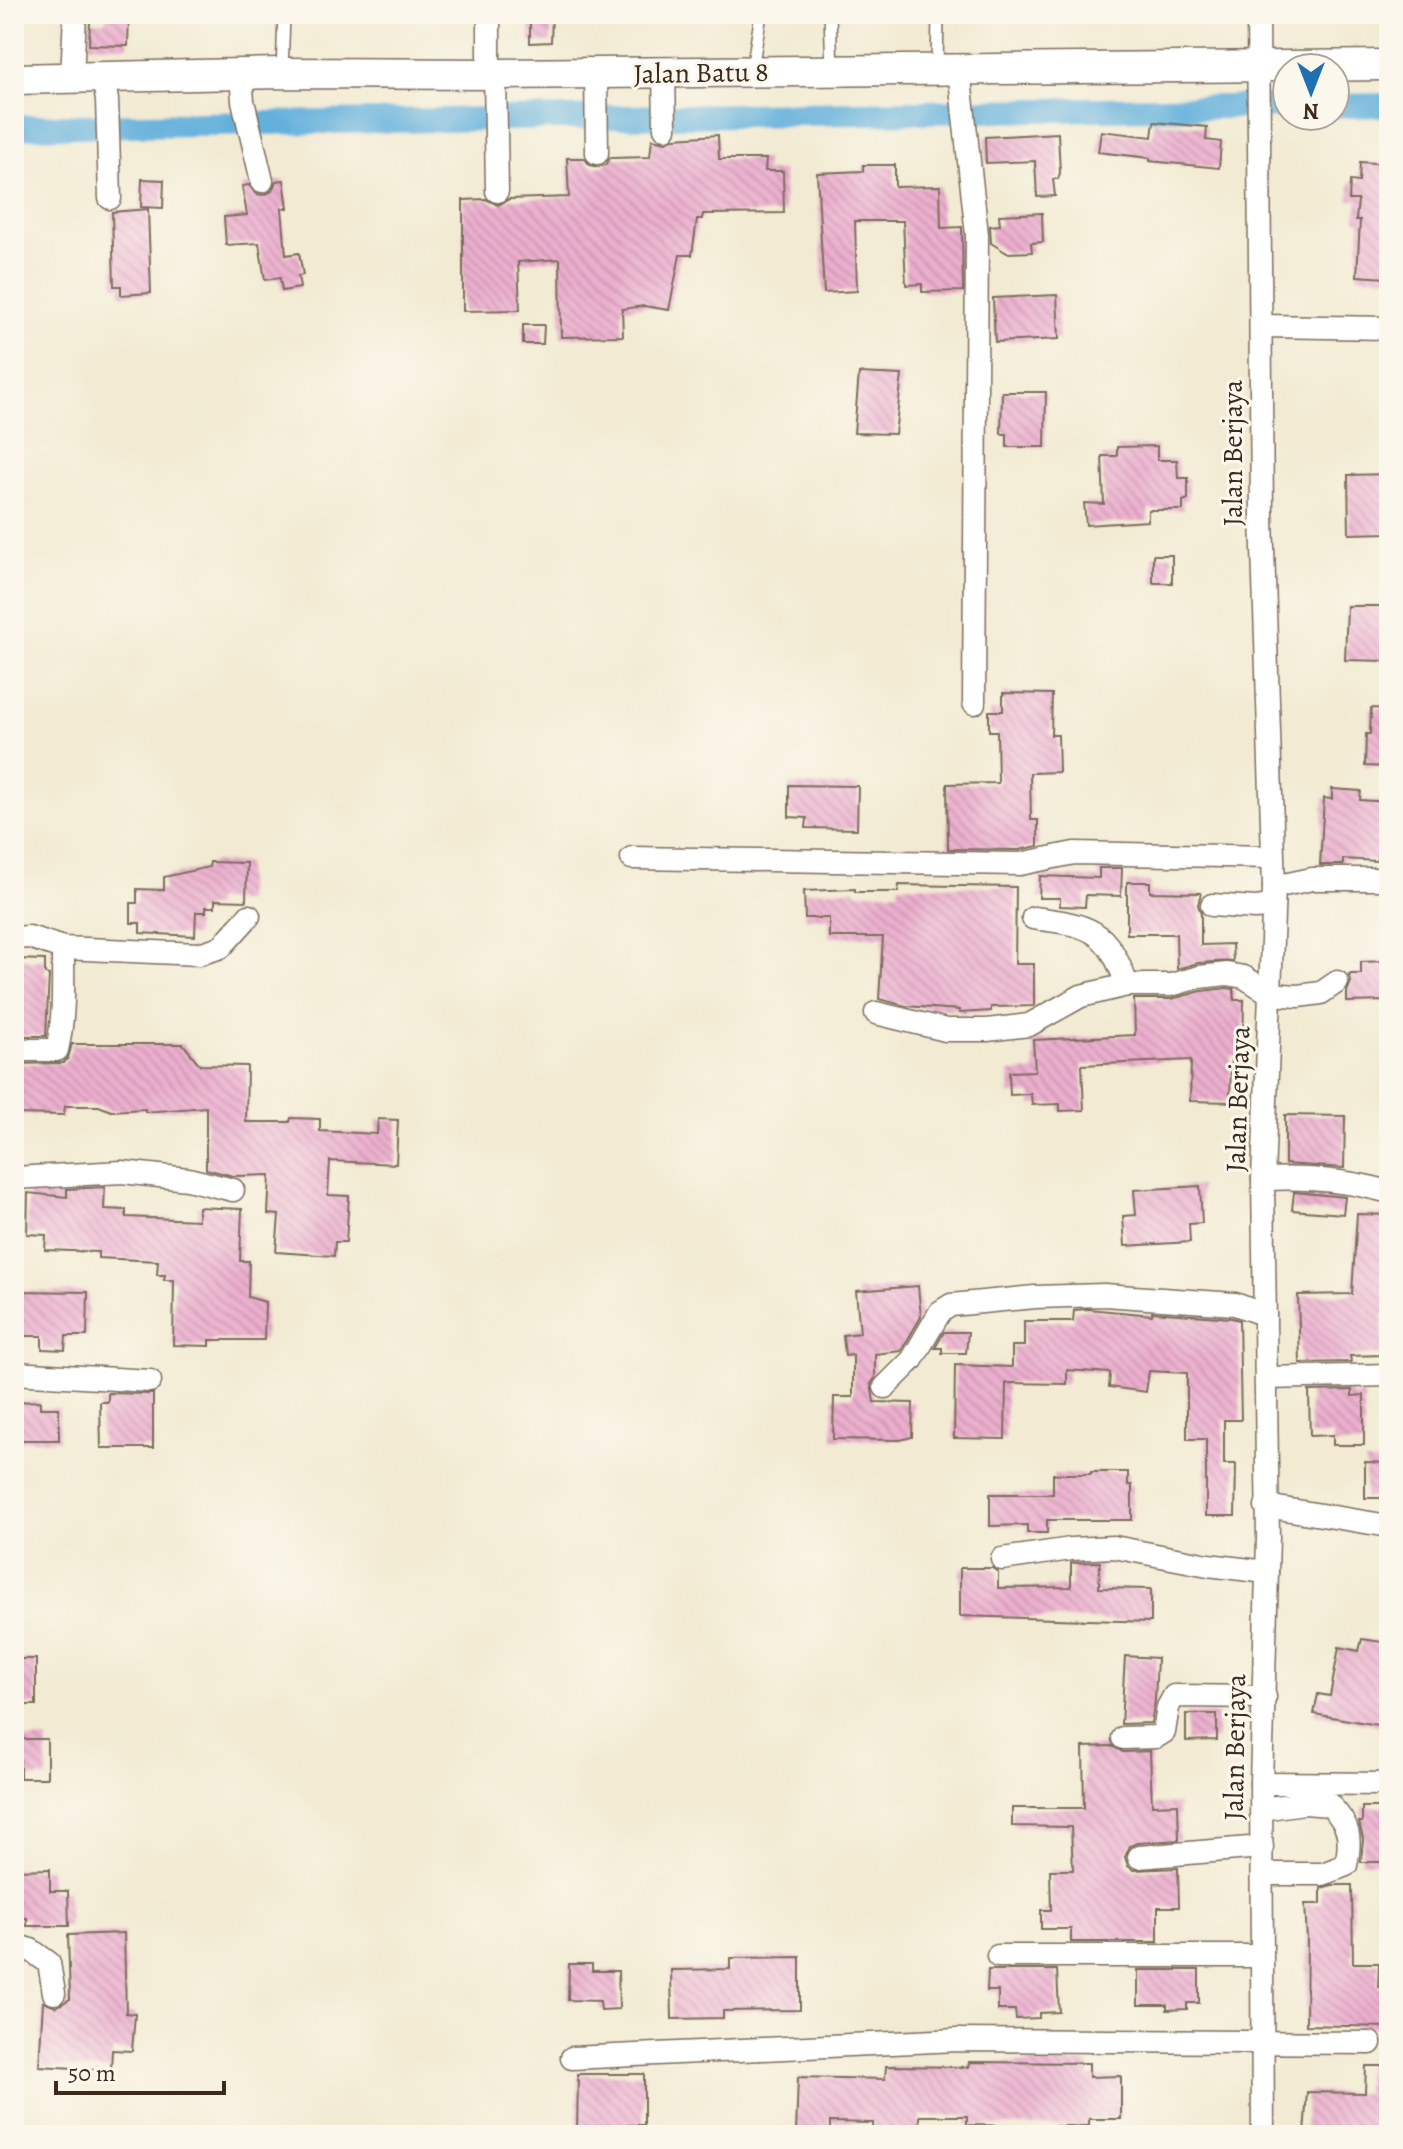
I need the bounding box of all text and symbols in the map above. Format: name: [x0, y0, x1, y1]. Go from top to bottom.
north arrow: [1271, 52, 1351, 132]
street label: Jalan Batu 8: [633, 53, 769, 93]
text: N: [1303, 96, 1319, 126]
street label: Jalan Berjaya: [1214, 380, 1252, 526]
street label: Jalan Berjaya: [1216, 1025, 1260, 1173]
street label: Jalan Berjaya: [1215, 1673, 1255, 1821]
scale bar: [56, 2045, 224, 2095]
text: 50 m: [68, 2057, 116, 2089]

